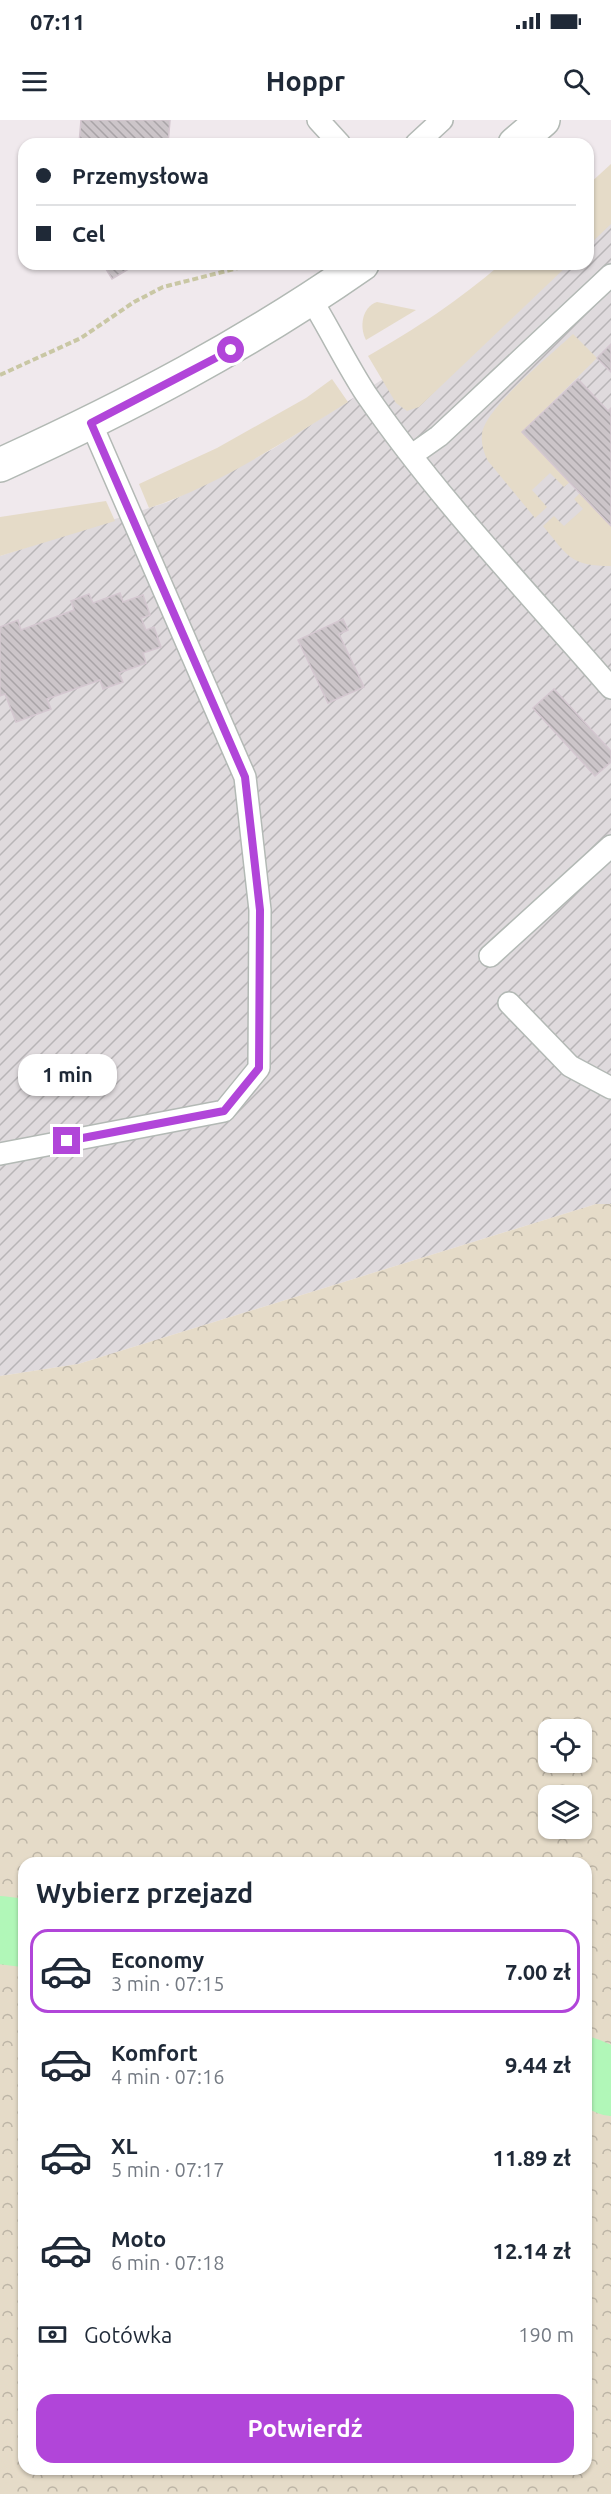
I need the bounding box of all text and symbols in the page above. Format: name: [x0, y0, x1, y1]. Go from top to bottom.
text: 07:11: [30, 9, 85, 34]
icon: menu: [18, 65, 51, 98]
icon: search: [560, 65, 593, 98]
text: Hoppr: [266, 66, 345, 96]
text: Przemysłowa: [72, 163, 209, 188]
text: Cel: [72, 221, 105, 246]
route start: [217, 336, 244, 363]
callout: 1 min: [17, 1054, 116, 1096]
text: 1 min: [42, 1063, 93, 1086]
route end: [53, 1127, 80, 1154]
map controls: [538, 1719, 592, 1839]
button: locate: [538, 1719, 592, 1773]
button: layers: [538, 1785, 592, 1839]
text: Wybierz przejazd: [36, 1878, 253, 1908]
icon: car: [39, 1944, 93, 1998]
text: Economy: [111, 1947, 204, 1972]
text: 7.00 zł: [505, 1959, 571, 1984]
text: 3 min · 07:15: [111, 1972, 225, 1995]
icon: car: [39, 2037, 93, 2091]
text: Komfort: [111, 2040, 198, 2065]
text: 9.44 zł: [505, 2052, 571, 2077]
text: 4 min · 07:16: [111, 2065, 225, 2088]
icon: car: [39, 2130, 93, 2184]
text: XL: [111, 2133, 138, 2158]
text: 11.89 zł: [492, 2145, 571, 2170]
text: 5 min · 07:17: [111, 2158, 225, 2181]
icon: car: [39, 2223, 93, 2277]
text: Moto: [111, 2226, 166, 2251]
text: 12.14 zł: [492, 2238, 571, 2263]
text: 6 min · 07:18: [111, 2251, 225, 2274]
icon: cash: [36, 2318, 69, 2351]
text: Gotówka: [84, 2322, 172, 2347]
text: 190 m: [518, 2323, 574, 2346]
button: Potwierdź: [36, 2394, 574, 2463]

